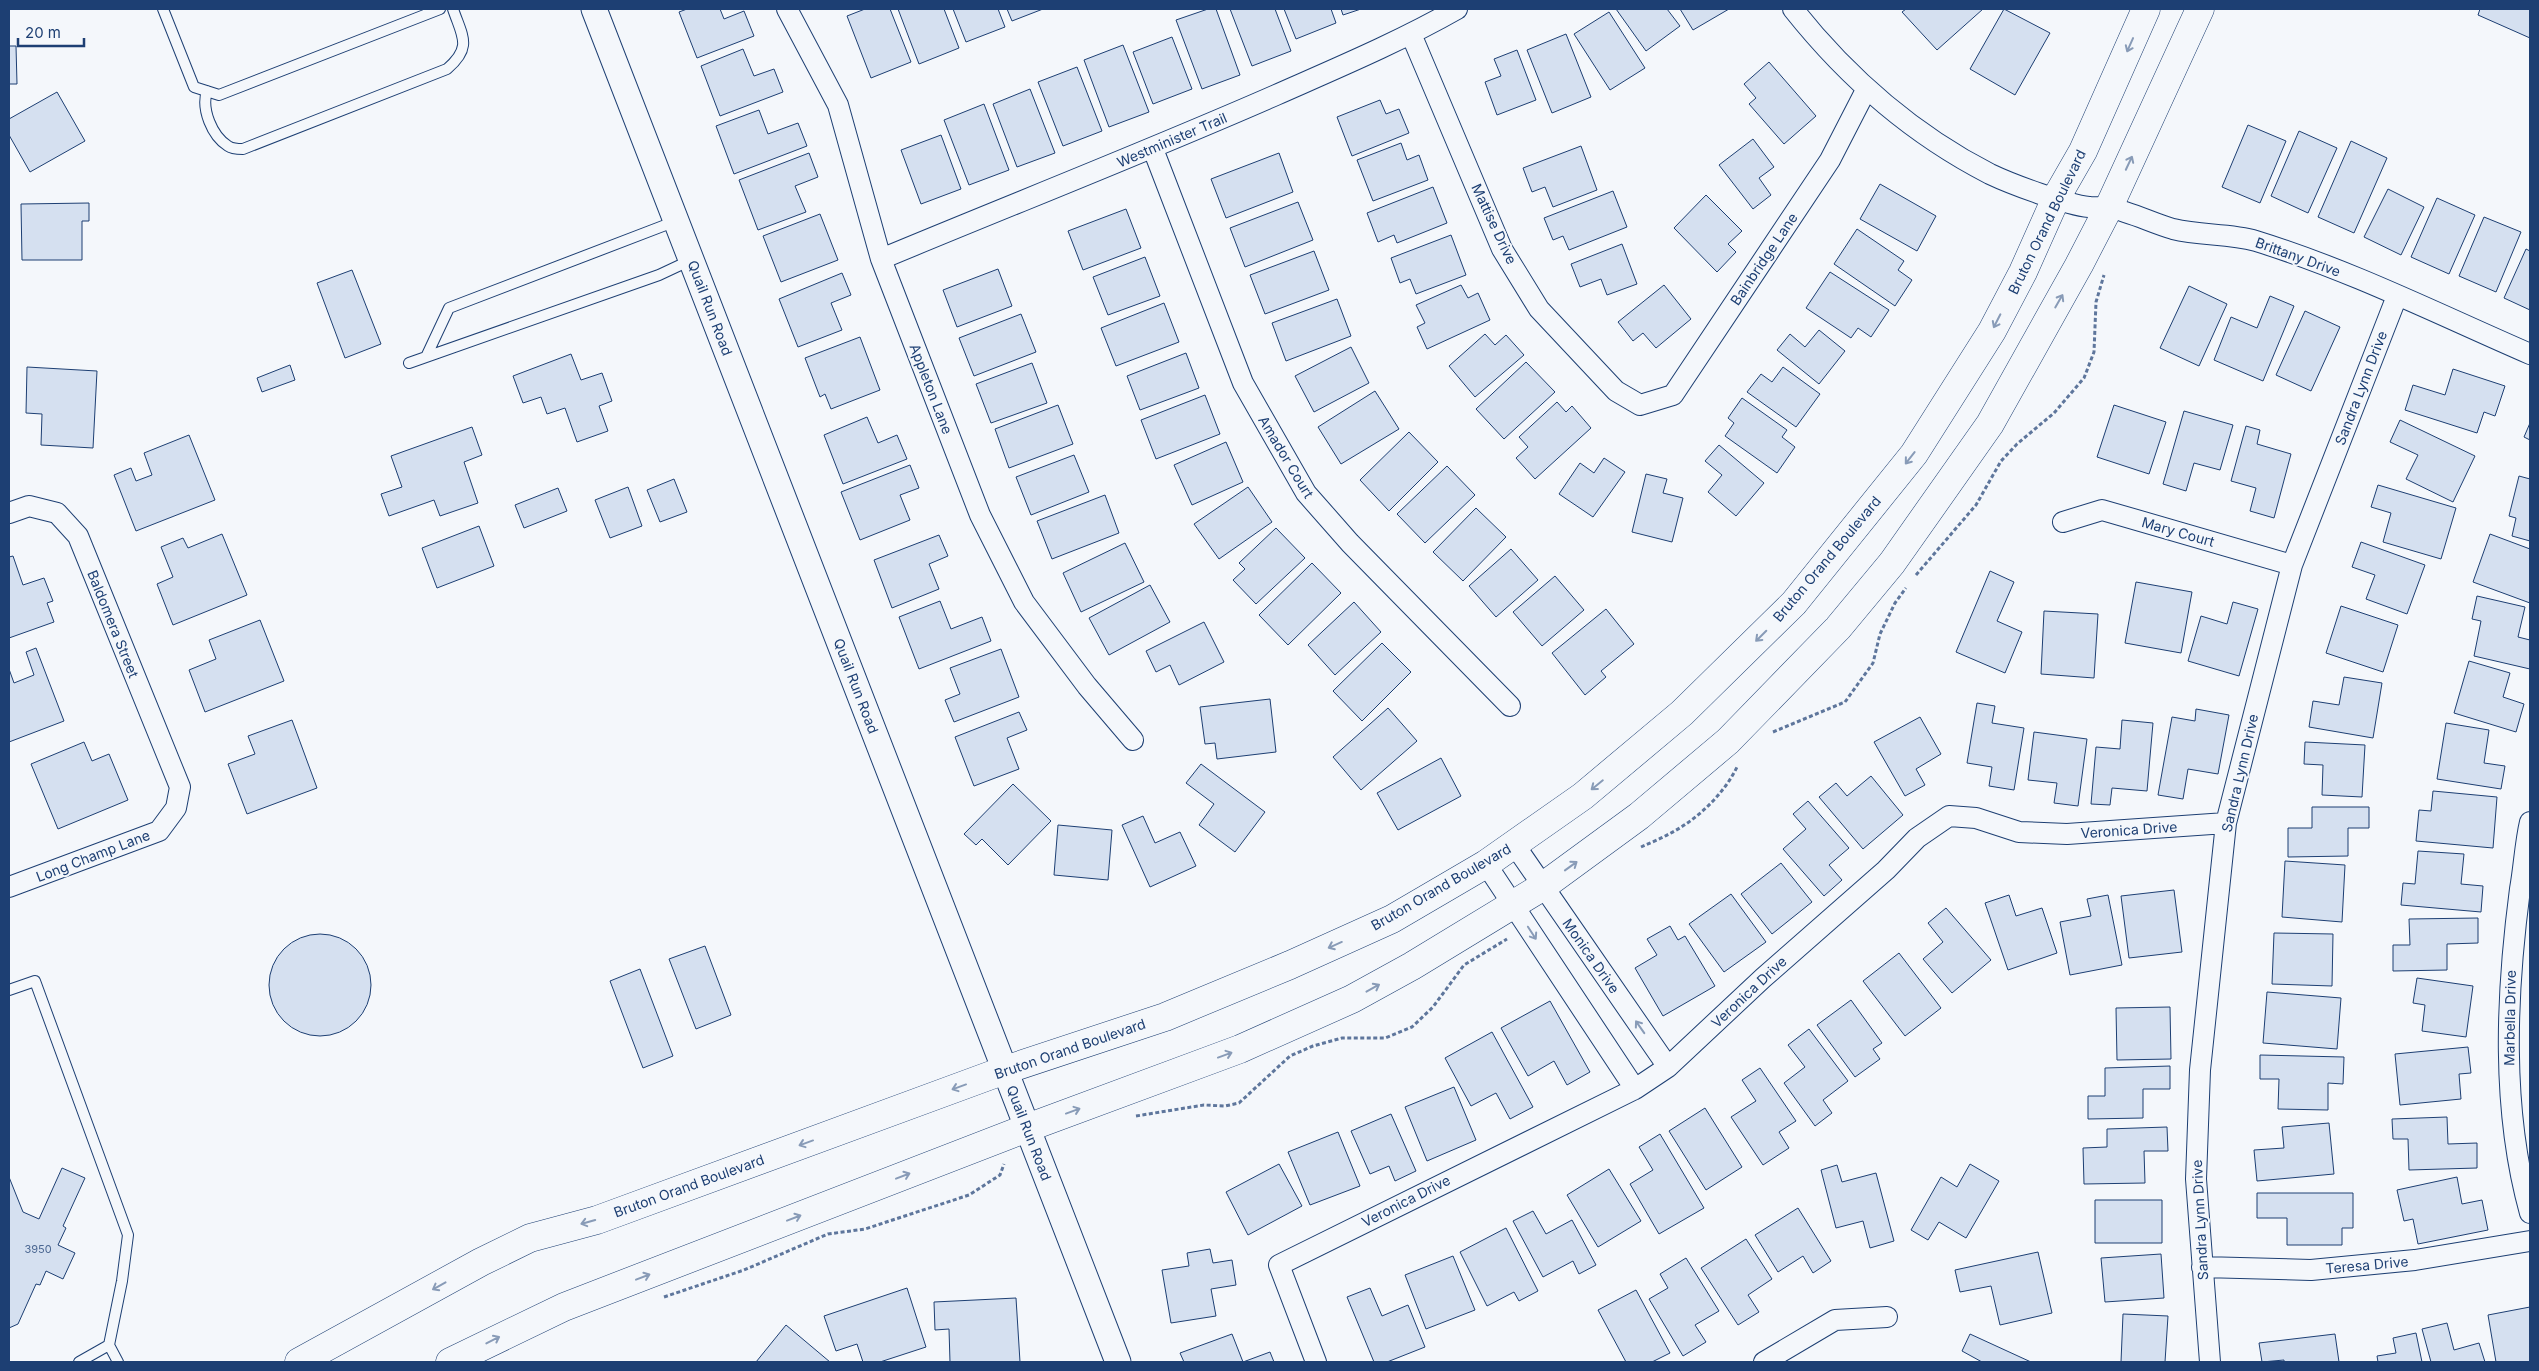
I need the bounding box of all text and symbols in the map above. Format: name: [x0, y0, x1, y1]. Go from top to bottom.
scale bar: [18, 15, 84, 47]
text: 20 m: [25, 23, 61, 42]
one-way arrow: [2124, 37, 2134, 52]
street label: Westminister Trail: [1114, 109, 1229, 170]
street label: Bruton Orand Boulevard: [2004, 147, 2089, 297]
one-way arrow: [2125, 156, 2134, 171]
street label: Mattise Drive: [1468, 181, 1521, 267]
street label: Bainbridge Lane: [1726, 209, 1801, 308]
street label: Brittany Drive: [2253, 233, 2343, 280]
street label: Quail Run Road: [684, 258, 736, 358]
one-way arrow: [2055, 294, 2064, 309]
one-way arrow: [1992, 313, 2001, 328]
street label: Sandra Lynn Drive: [2331, 328, 2390, 447]
street label: Appleton Lane: [906, 341, 957, 437]
street label: Amador Court: [1255, 413, 1318, 501]
one-way arrow: [1905, 451, 1916, 464]
street label: Bruton Orand Boulevard: [1769, 492, 1884, 625]
street label: Mary Court: [2140, 513, 2217, 550]
street label: Baldomera Street: [84, 568, 143, 680]
one-way arrow: [1754, 630, 1767, 642]
street label: Quail Run Road: [830, 636, 882, 736]
street label: Sandra Lynn Drive: [2218, 712, 2261, 834]
one-way arrow: [1591, 779, 1604, 790]
street label: Veronica Drive: [2080, 818, 2178, 841]
street label: Long Champ Lane: [34, 826, 152, 885]
street label: Bruton Orand Boulevard: [1368, 840, 1514, 934]
one-way arrow: [1564, 860, 1577, 871]
street label: Monica Drive: [1559, 915, 1623, 996]
one-way arrow: [1528, 926, 1538, 940]
one-way arrow: [1328, 940, 1343, 950]
street label: Veronica Drive: [1707, 952, 1790, 1031]
street label: Marbella Drive: [2500, 970, 2519, 1066]
one-way arrow: [1366, 982, 1380, 992]
street label: Bruton Orand Boulevard: [992, 1015, 1148, 1082]
one-way arrow: [1635, 1020, 1645, 1034]
one-way arrow: [1217, 1050, 1233, 1059]
one-way arrow: [952, 1083, 967, 1092]
street label: Quail Run Road: [1003, 1083, 1055, 1183]
one-way arrow: [1065, 1106, 1080, 1115]
one-way arrow: [799, 1139, 815, 1148]
street label: Bruton Orand Boulevard: [611, 1150, 766, 1221]
street label: Sandra Lynn Drive: [2188, 1159, 2211, 1281]
one-way arrow: [894, 1171, 910, 1180]
street label: Veronica Drive: [1359, 1171, 1453, 1230]
one-way arrow: [786, 1213, 801, 1222]
one-way arrow: [580, 1218, 596, 1227]
house number: 3950: [24, 1242, 52, 1256]
street label: Teresa Drive: [2325, 1252, 2409, 1277]
one-way arrow: [635, 1272, 650, 1281]
one-way arrow: [433, 1281, 447, 1291]
one-way arrow: [485, 1335, 500, 1344]

